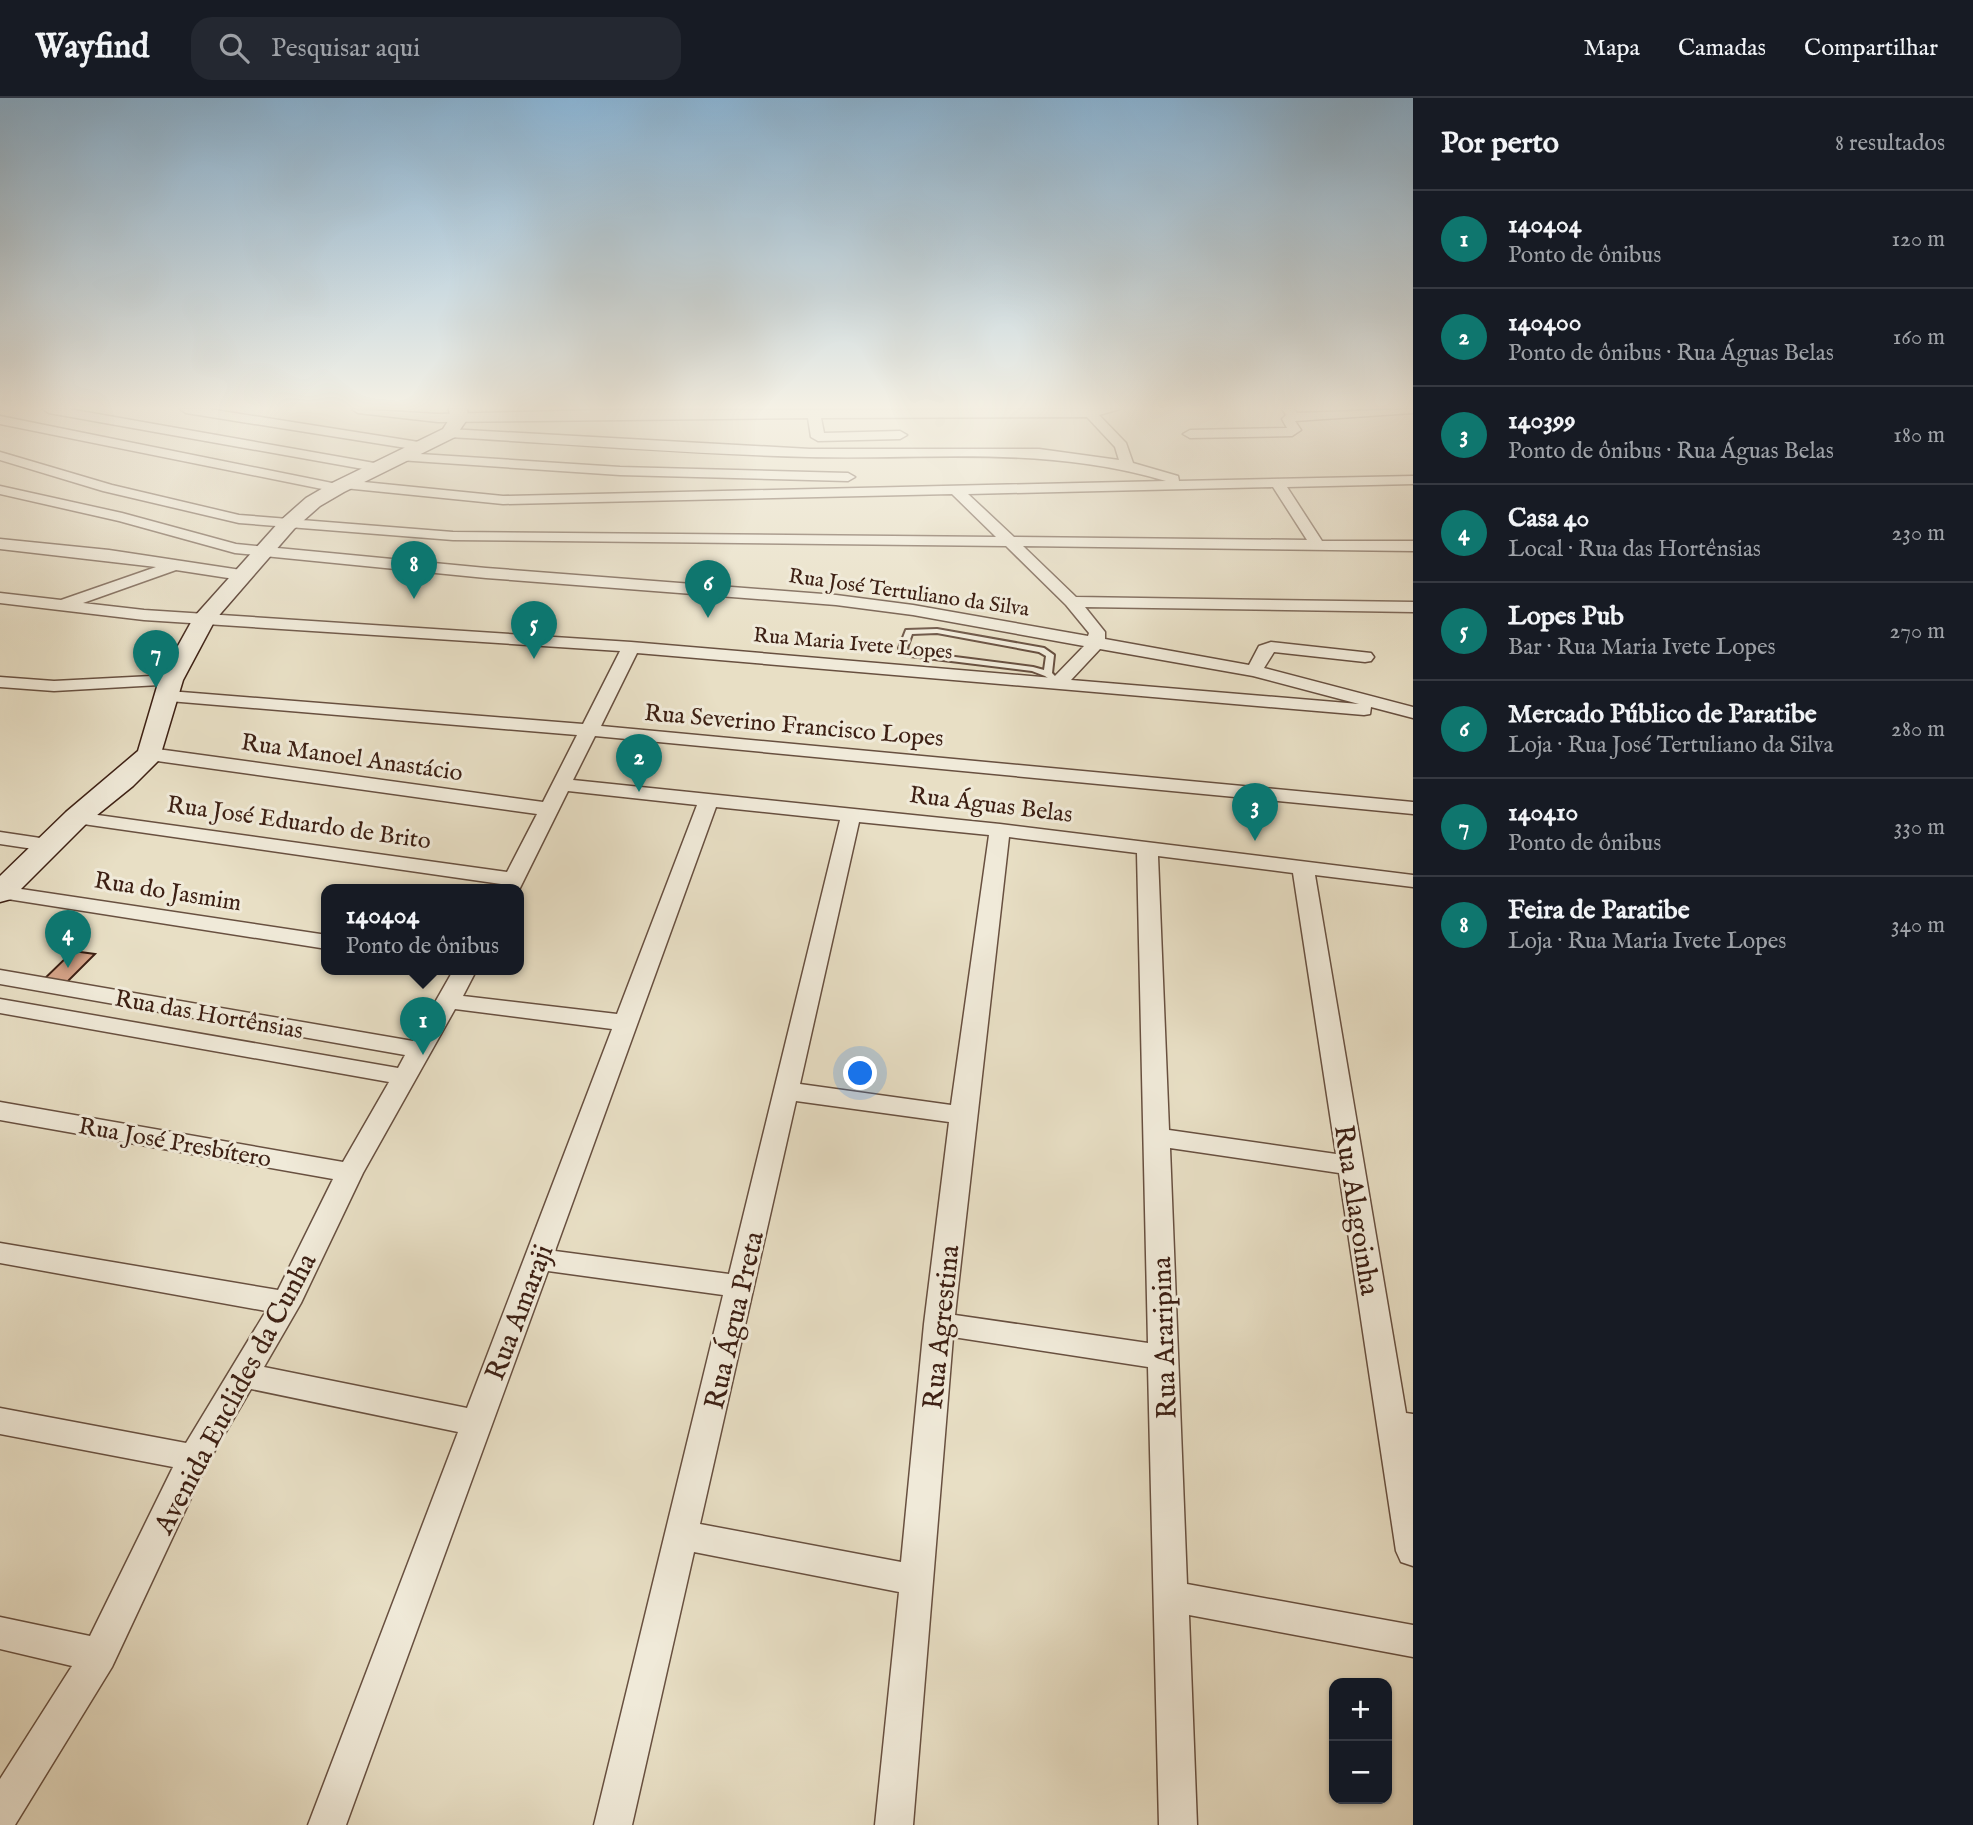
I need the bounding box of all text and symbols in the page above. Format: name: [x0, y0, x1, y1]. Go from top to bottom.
search box: [191, 17, 681, 80]
text: Wayfind: [35, 27, 149, 69]
icon: search: [215, 29, 253, 67]
text: Pesquisar aqui: [271, 32, 420, 65]
text: Mapa: [1584, 33, 1640, 64]
text: Camadas: [1678, 33, 1766, 64]
text: Compartilhar: [1804, 33, 1938, 64]
text: Por perto: [1441, 125, 1559, 163]
text: 8 resultados: [1835, 129, 1945, 158]
text: 140404: [1508, 208, 1581, 241]
text: 1: [1460, 225, 1468, 254]
text: 120 m: [1892, 225, 1945, 254]
text: Ponto de ônibus: [1508, 241, 1661, 270]
text: 140400: [1508, 306, 1582, 339]
text: 2: [1459, 323, 1469, 352]
text: 160 m: [1893, 323, 1945, 352]
text: Ponto de ônibus · Rua Águas Belas: [1508, 339, 1834, 368]
text: 140399: [1508, 404, 1576, 437]
text: 3: [1460, 421, 1468, 450]
text: 180 m: [1893, 421, 1945, 450]
text: Ponto de ônibus · Rua Águas Belas: [1508, 437, 1834, 466]
text: Casa 40: [1508, 502, 1589, 535]
text: 4: [1458, 519, 1470, 548]
text: 230 m: [1892, 519, 1945, 548]
text: Local · Rua das Hortênsias: [1508, 535, 1761, 564]
pin: 8: [391, 541, 437, 599]
pin: 6: [685, 560, 731, 618]
street label: Rua José Tertuliano da Silva: [787, 563, 1032, 624]
text: Lopes Pub: [1508, 600, 1624, 633]
pin: 5: [511, 601, 557, 659]
text: 5: [1460, 617, 1468, 646]
text: 270 m: [1890, 617, 1945, 646]
street label: Rua Maria Ivete Lopes: [752, 622, 954, 667]
pin: 7: [133, 630, 179, 688]
text: Bar · Rua Maria Ivete Lopes: [1508, 633, 1776, 662]
street label: Rua Severino Francisco Lopes: [643, 698, 945, 755]
text: Mercado Público de Paratibe: [1508, 698, 1817, 731]
text: 6: [1459, 715, 1469, 744]
text: 280 m: [1891, 715, 1945, 744]
street label: Rua Manoel Anastácio: [239, 728, 465, 789]
text: Loja · Rua José Tertuliano da Silva: [1508, 731, 1833, 760]
pin: 2: [616, 734, 662, 792]
street label: Rua Águas Belas: [907, 780, 1074, 831]
pin: 3: [1232, 783, 1278, 841]
street label: Rua José Eduardo de Brito: [165, 790, 433, 857]
text: 140410: [1508, 796, 1578, 829]
text: 7: [1459, 813, 1469, 842]
text: 330 m: [1894, 813, 1945, 842]
text: Ponto de ônibus: [1508, 829, 1661, 858]
street label: Rua do Jasmim: [92, 866, 244, 919]
popup: [321, 884, 524, 975]
text: Feira de Paratibe: [1508, 894, 1690, 927]
text: 140404: [346, 899, 419, 932]
pin: 4: [45, 910, 91, 968]
text: 8: [1459, 911, 1469, 940]
text: 340 m: [1891, 911, 1945, 940]
text: Loja · Rua Maria Ivete Lopes: [1508, 927, 1786, 956]
text: Ponto de ônibus: [346, 932, 499, 961]
street label: Rua das Hortênsias: [112, 984, 305, 1047]
pin: 1: [400, 997, 446, 1055]
your location: [843, 1056, 877, 1090]
street label: Rua José Presbítero: [76, 1111, 274, 1176]
street label: Rua Alagoinha: [1325, 1123, 1386, 1299]
street label: Rua Água Preta: [697, 1227, 773, 1413]
street label: Rua Amaraji: [478, 1240, 562, 1386]
street label: Rua Agrestina: [916, 1242, 969, 1411]
street label: Avenida Euclides da Cunha: [147, 1247, 326, 1542]
street label: Rua Araripina: [1145, 1255, 1186, 1420]
map controls: [1329, 1678, 1392, 1804]
button: +: [1329, 1678, 1392, 1741]
button: −: [1329, 1741, 1392, 1804]

